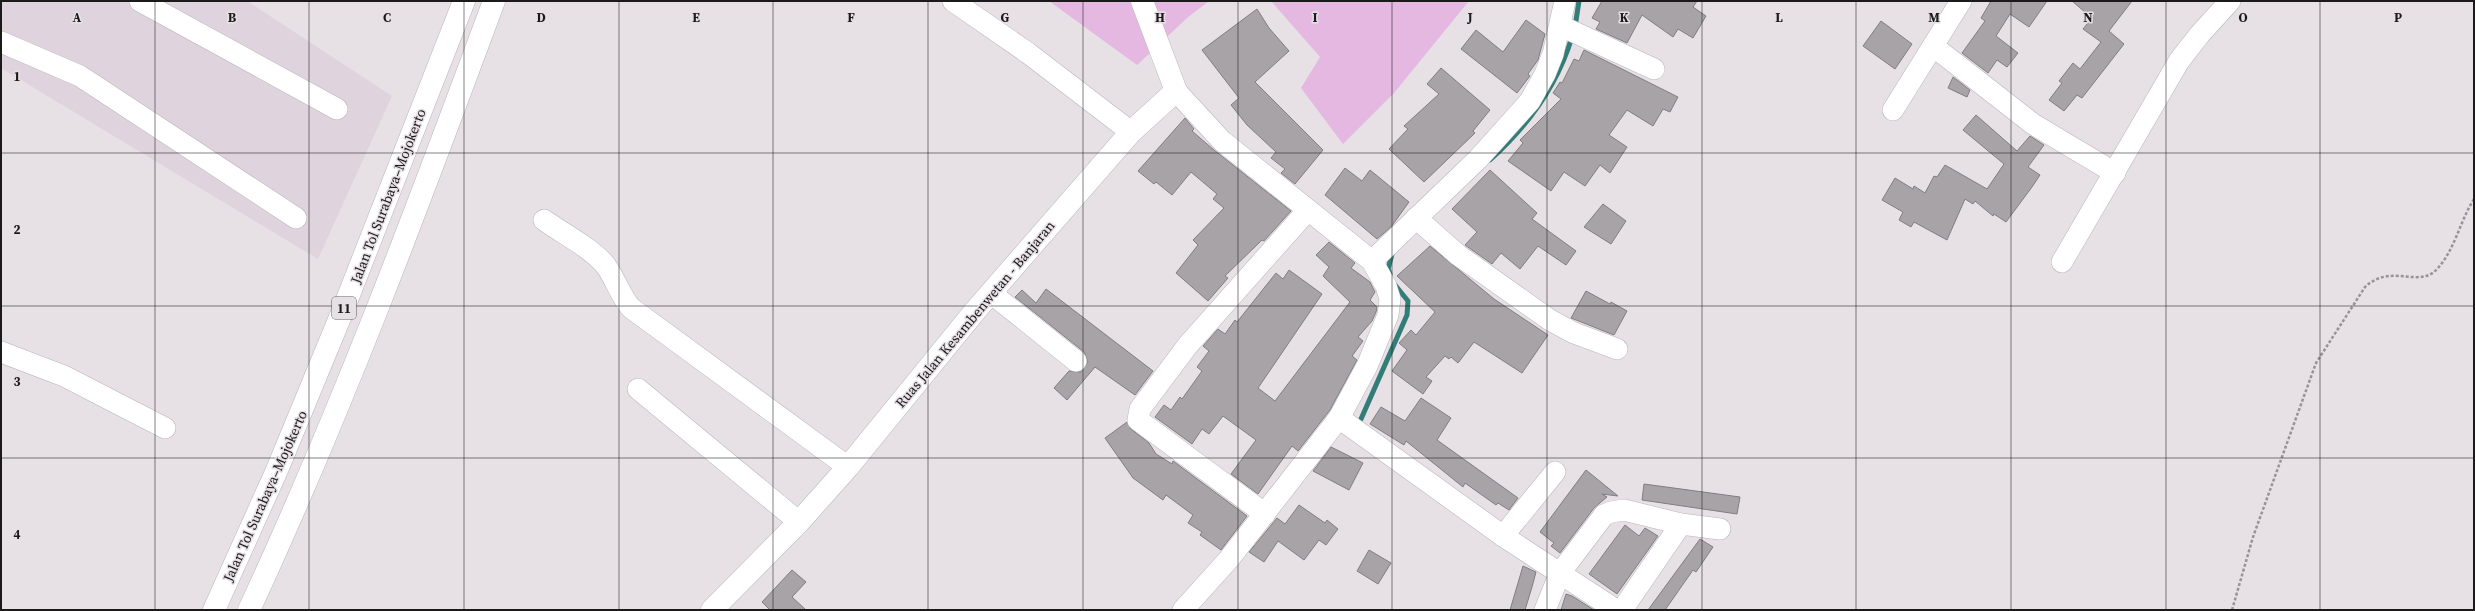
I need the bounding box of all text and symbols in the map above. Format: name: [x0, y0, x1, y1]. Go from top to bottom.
text: A: [73, 9, 82, 26]
text: B: [228, 9, 237, 26]
text: C: [383, 9, 391, 26]
text: D: [536, 9, 546, 26]
text: E: [692, 9, 700, 26]
text: F: [847, 9, 855, 26]
text: G: [1001, 9, 1010, 26]
text: H: [1155, 9, 1165, 26]
text: I: [1312, 9, 1318, 26]
text: J: [1466, 9, 1473, 26]
text: K: [1619, 9, 1629, 26]
text: L: [1775, 9, 1783, 26]
text: M: [1928, 9, 1940, 26]
text: N: [2083, 9, 2093, 26]
text: O: [2238, 9, 2248, 26]
text: P: [2394, 9, 2402, 26]
text: 1: [13, 68, 21, 85]
street label: Jalan Tol Surabaya–Mojokerto: [345, 106, 431, 287]
street label: Ruas Jalan Kesambenwetan - Banjaran: [891, 216, 1060, 412]
text: 2: [13, 221, 21, 238]
road number: 11: [332, 297, 356, 319]
text: 3: [13, 373, 21, 390]
street label: Jalan Tol Surabaya–Mojokerto: [218, 407, 312, 586]
text: 4: [13, 526, 21, 543]

